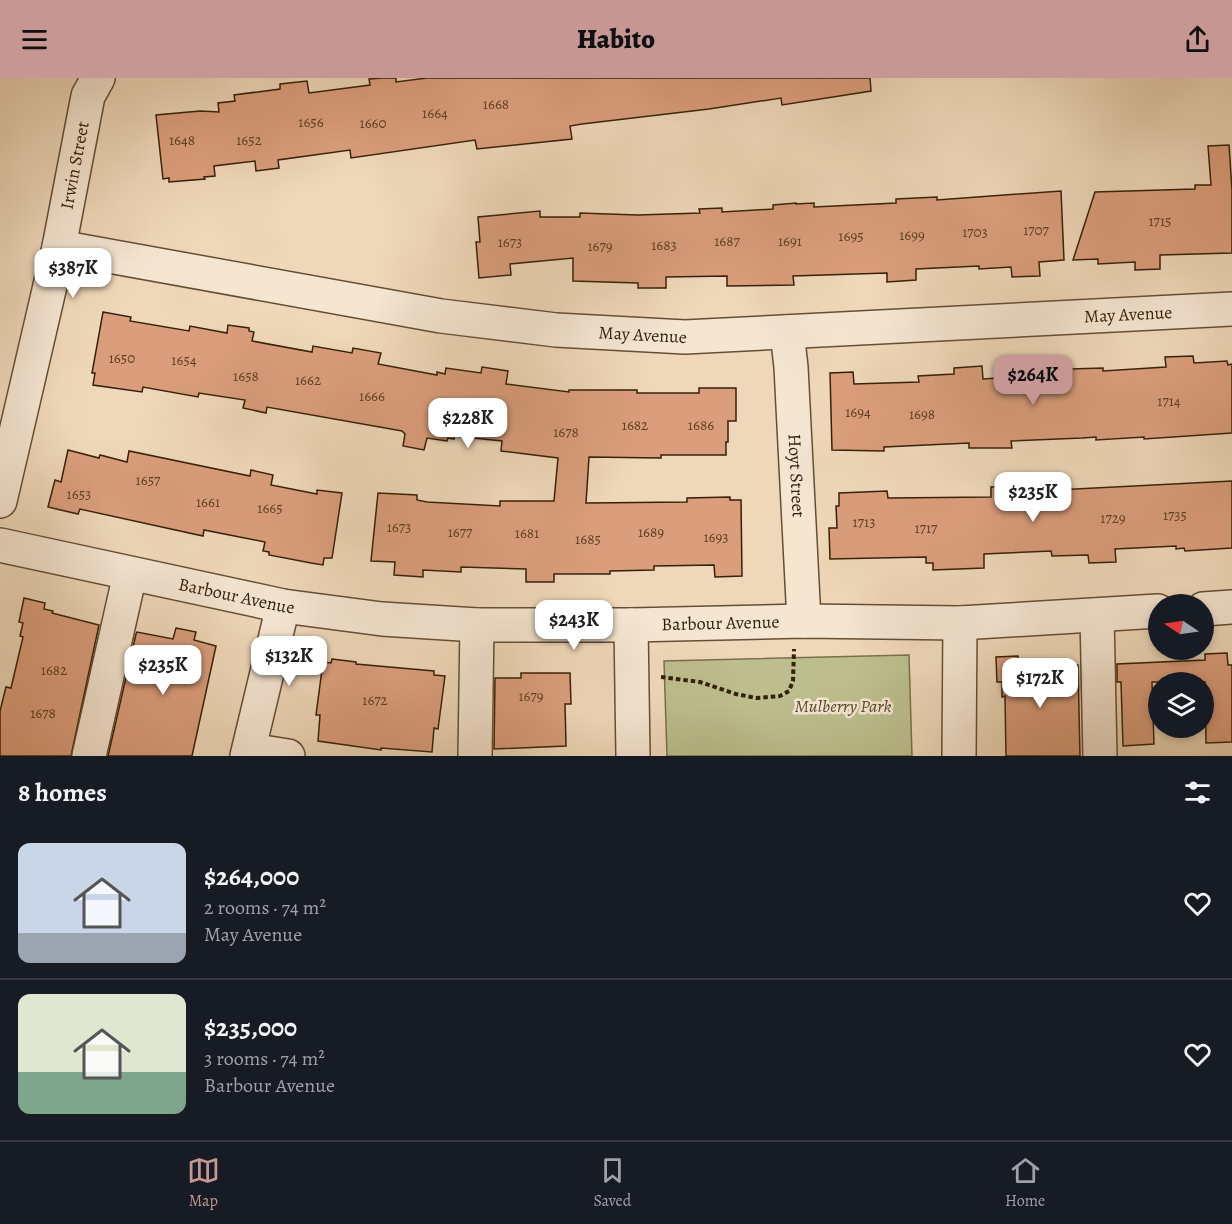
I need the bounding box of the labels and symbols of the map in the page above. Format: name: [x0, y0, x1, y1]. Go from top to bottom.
house number: 1668: [483, 94, 509, 114]
house number: 1664: [422, 103, 448, 123]
house number: 1656: [298, 112, 324, 132]
house number: 1660: [360, 113, 387, 133]
street label: Irwin Street: [55, 119, 95, 211]
house number: 1648: [169, 130, 195, 150]
house number: 1652: [236, 130, 262, 150]
house number: 1715: [1148, 211, 1172, 231]
house number: 1707: [1023, 220, 1050, 240]
house number: 1703: [962, 222, 988, 242]
house number: 1699: [899, 225, 925, 245]
house number: 1695: [838, 226, 864, 246]
house number: 1687: [714, 231, 741, 251]
house number: 1691: [778, 231, 802, 251]
house number: 1673: [498, 232, 522, 252]
house number: 1683: [651, 235, 677, 255]
house number: 1679: [587, 236, 613, 256]
pin: $387K: [31, 248, 115, 299]
street label: May Avenue: [1083, 300, 1173, 329]
street label: May Avenue: [598, 320, 688, 349]
house number: 1650: [109, 348, 135, 368]
house number: 1654: [171, 350, 197, 370]
pin: $264K: [991, 355, 1075, 406]
house number: 1658: [233, 366, 259, 386]
house number: 1662: [295, 370, 321, 390]
house number: 1666: [359, 386, 385, 406]
house number: 1714: [1157, 391, 1181, 411]
pin: $228K: [426, 398, 510, 449]
house number: 1694: [845, 402, 871, 422]
house number: 1698: [909, 404, 935, 424]
house number: 1682: [622, 415, 648, 435]
house number: 1686: [688, 415, 714, 435]
house number: 1678: [553, 422, 579, 442]
street label: Hoyt Street: [782, 433, 811, 518]
house number: 1657: [136, 470, 161, 490]
pin: $235K: [991, 472, 1075, 523]
house number: 1653: [67, 484, 91, 504]
house number: 1661: [196, 492, 220, 512]
house number: 1665: [257, 498, 283, 518]
house number: 1735: [1163, 505, 1187, 525]
house number: 1729: [1100, 508, 1126, 528]
house number: 1713: [853, 512, 875, 532]
house number: 1673: [387, 517, 411, 537]
house number: 1717: [915, 518, 938, 538]
house number: 1677: [448, 522, 473, 542]
house number: 1689: [638, 522, 664, 542]
house number: 1681: [515, 523, 539, 543]
house number: 1693: [703, 527, 729, 547]
house number: 1685: [575, 529, 601, 549]
street label: Barbour Avenue: [176, 572, 296, 619]
north arrow: [1148, 594, 1214, 660]
pin: $243K: [532, 600, 616, 651]
street label: Barbour Avenue: [661, 610, 780, 636]
pin: $132K: [247, 636, 331, 687]
pin: $235K: [121, 645, 205, 696]
pin: $172K: [998, 658, 1082, 709]
house number: 1682: [41, 660, 67, 680]
house number: 1679: [518, 686, 544, 706]
house number: 1672: [362, 690, 388, 710]
park label: Mulberry Park: [794, 694, 892, 718]
house number: 1678: [30, 703, 56, 723]

